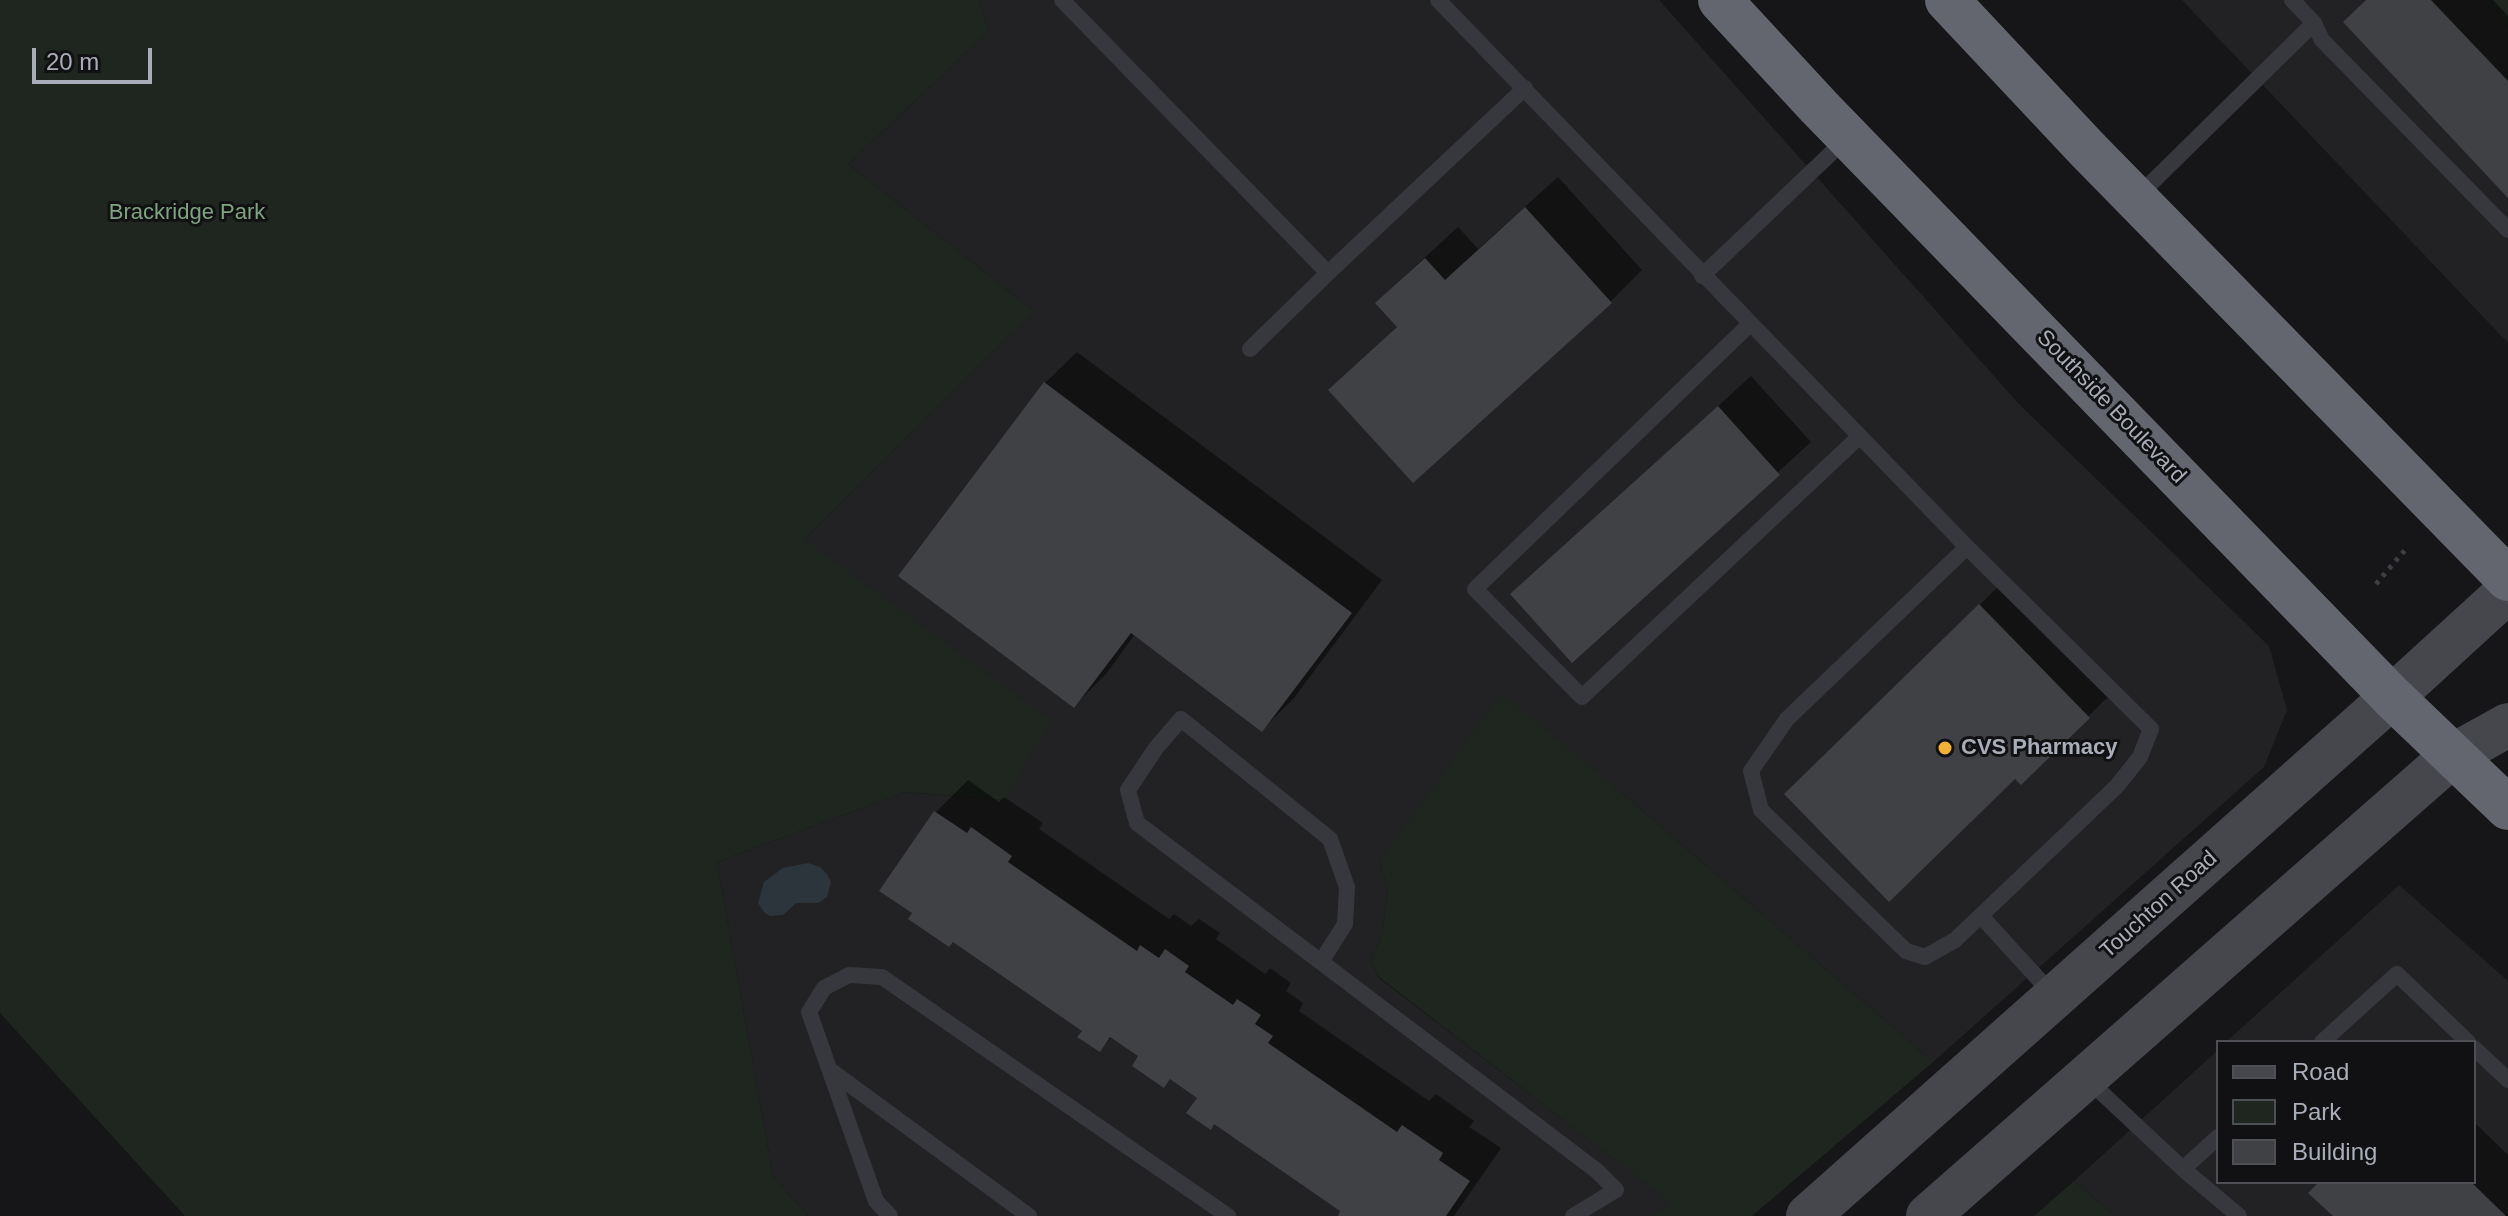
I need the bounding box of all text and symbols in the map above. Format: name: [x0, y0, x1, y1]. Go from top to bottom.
scale bar: [36, 32, 156, 82]
text: 20 m: [46, 48, 99, 75]
park label: Brackridge Park: [109, 200, 265, 226]
street label: Southside Boulevard: [2031, 325, 2191, 489]
place label: CVS Pharmacy: [1961, 735, 2118, 761]
marker: CVS Pharmacy: [1936, 739, 1954, 757]
street label: Touchton Road: [2095, 846, 2223, 964]
legend: [2216, 1040, 2476, 1184]
text: Road: [2292, 1058, 2349, 1085]
text: Park: [2292, 1098, 2341, 1125]
text: Building: [2292, 1138, 2377, 1165]

